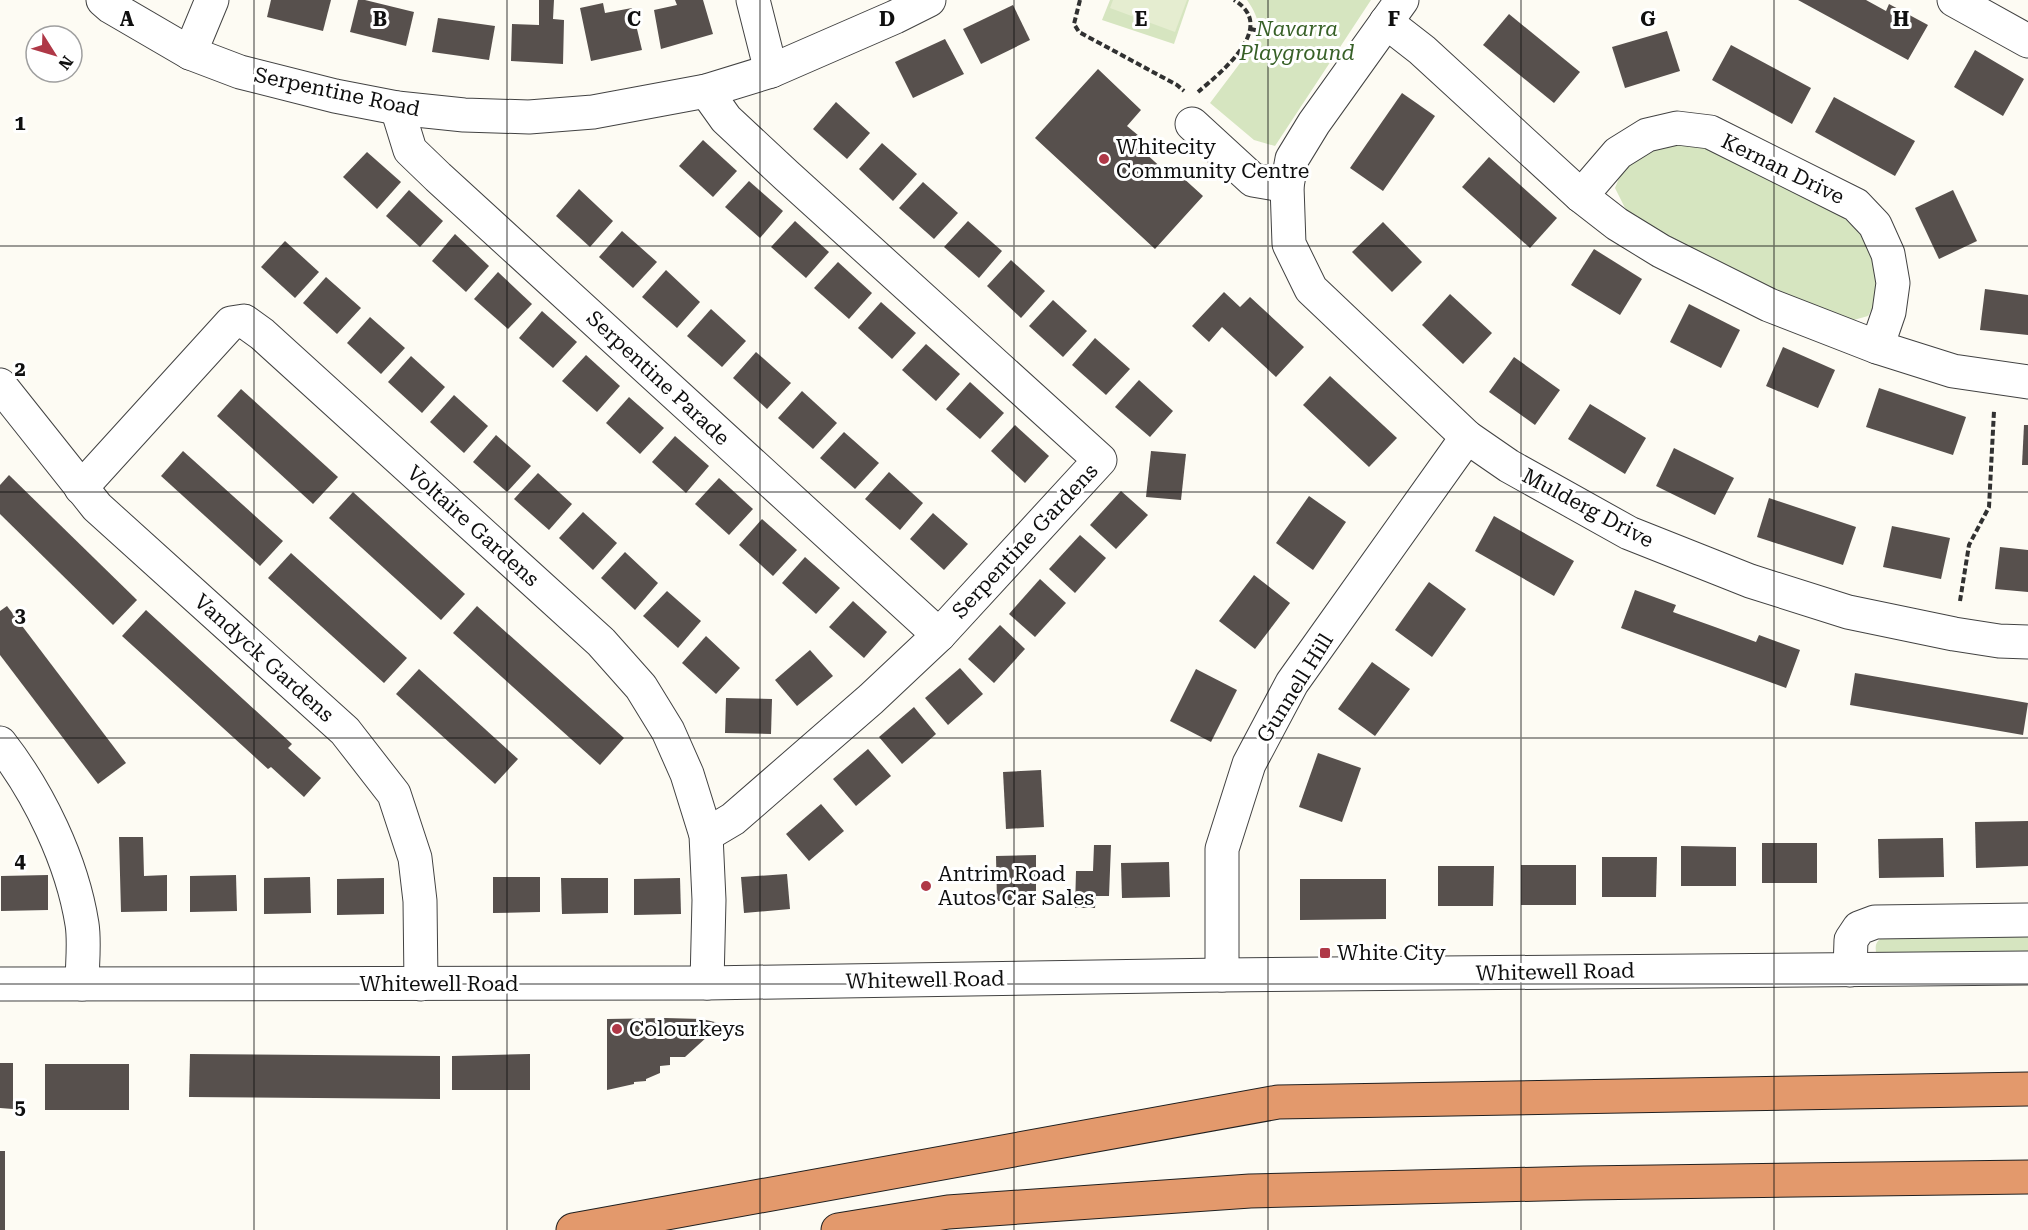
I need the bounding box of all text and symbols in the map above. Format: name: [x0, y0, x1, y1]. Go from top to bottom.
text: A: [120, 7, 135, 31]
text: B: [373, 7, 387, 31]
text: C: [627, 7, 641, 31]
text: D: [879, 7, 895, 31]
text: E: [1135, 7, 1148, 31]
text: F: [1388, 7, 1400, 31]
text: G: [1640, 7, 1656, 31]
text: H: [1893, 7, 1909, 31]
park label: Navarra Playground: [1239, 17, 1355, 65]
north arrow: [24, 24, 84, 84]
text: N: [54, 52, 77, 73]
street label: Serpentine Road: [252, 63, 423, 121]
text: 1: [14, 111, 26, 135]
street label: Kernan Drive: [1718, 129, 1848, 209]
place label: Whitecity Community Centre: [1116, 135, 1309, 183]
marker: Whitecity Community Centre: [1097, 152, 1111, 166]
street label: Serpentine Parade: [582, 306, 734, 450]
text: 2: [14, 357, 26, 381]
street label: Serpentine Gardens: [947, 459, 1103, 623]
street label: Voltaire Gardens: [402, 461, 544, 591]
street label: Mulderg Drive: [1518, 463, 1658, 553]
street label: Vandyck Gardens: [189, 589, 339, 727]
text: 3: [14, 603, 26, 627]
street label: Gunnell Hill: [1252, 629, 1338, 747]
text: 4: [14, 849, 26, 873]
place label: Antrim Road Autos Car Sales: [938, 862, 1094, 910]
marker: Antrim Road Autos Car Sales: [919, 879, 933, 893]
place label: White City: [1337, 941, 1446, 965]
marker: White City: [1318, 946, 1332, 960]
street label: Whitewell Road: [1475, 959, 1635, 985]
street label: Whitewell Road: [845, 967, 1005, 993]
street label: Whitewell Road: [360, 972, 519, 996]
place label: Colourkeys: [629, 1017, 744, 1041]
marker: Colourkeys: [610, 1022, 624, 1036]
text: 5: [14, 1095, 26, 1119]

